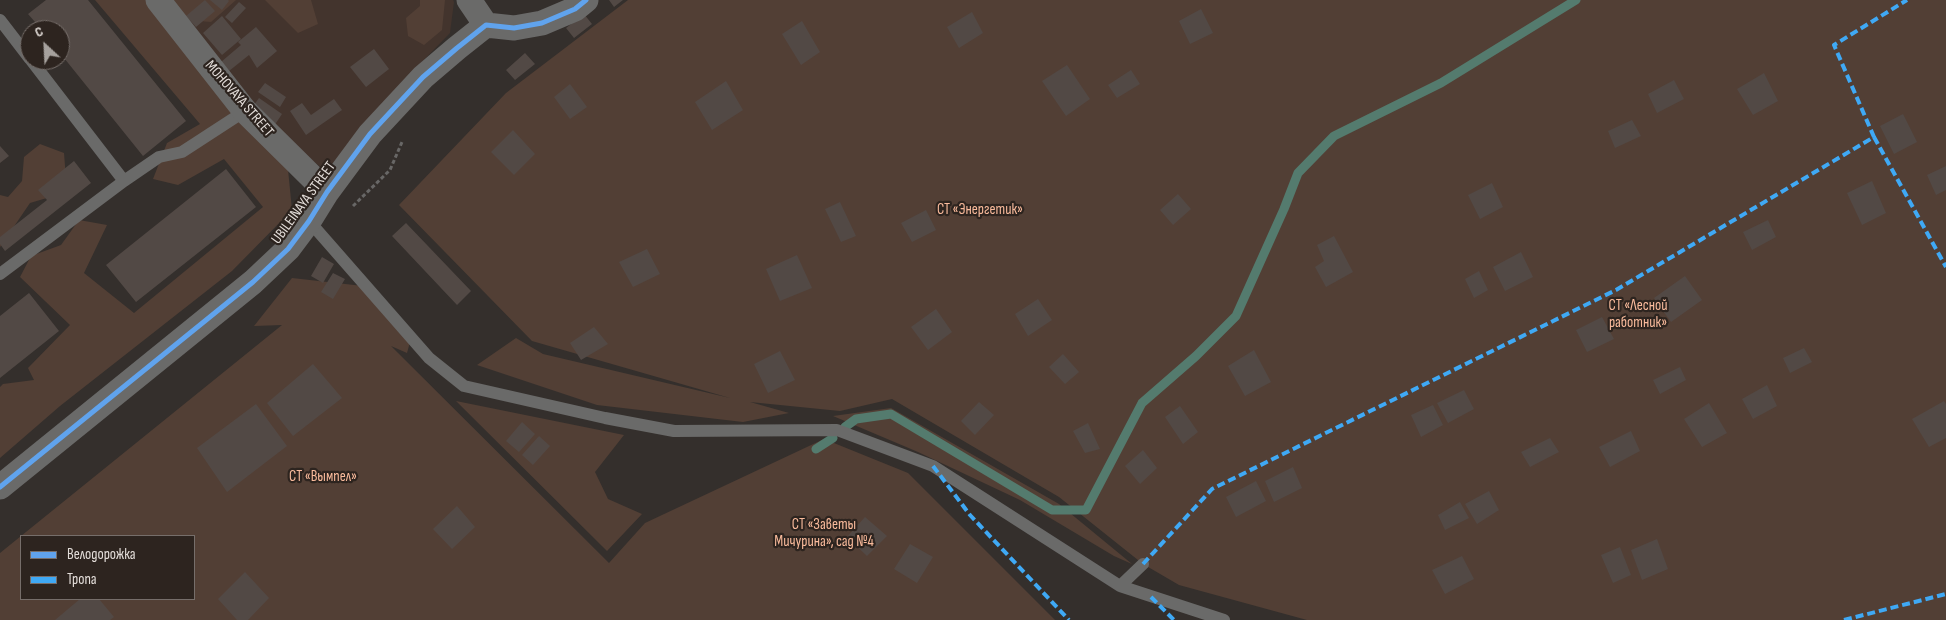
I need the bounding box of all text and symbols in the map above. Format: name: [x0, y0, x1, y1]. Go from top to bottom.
north arrow: [20, 20, 70, 70]
text: С: [32, 23, 46, 41]
street label: MOHOVAYA STREET: [201, 57, 277, 141]
street label: UBILEINAYA STREET: [268, 158, 340, 248]
park label: СТ «Энергетик»: [937, 201, 1023, 219]
park label: СТ «Лесной работник»: [1609, 297, 1667, 332]
park label: СТ «Вымпел»: [289, 468, 357, 486]
park label: СТ «Заветы Мичурина», сад №4: [774, 516, 874, 551]
legend: [20, 535, 195, 600]
text: Велодорожка: [67, 545, 136, 564]
text: Тропа: [67, 570, 97, 589]

